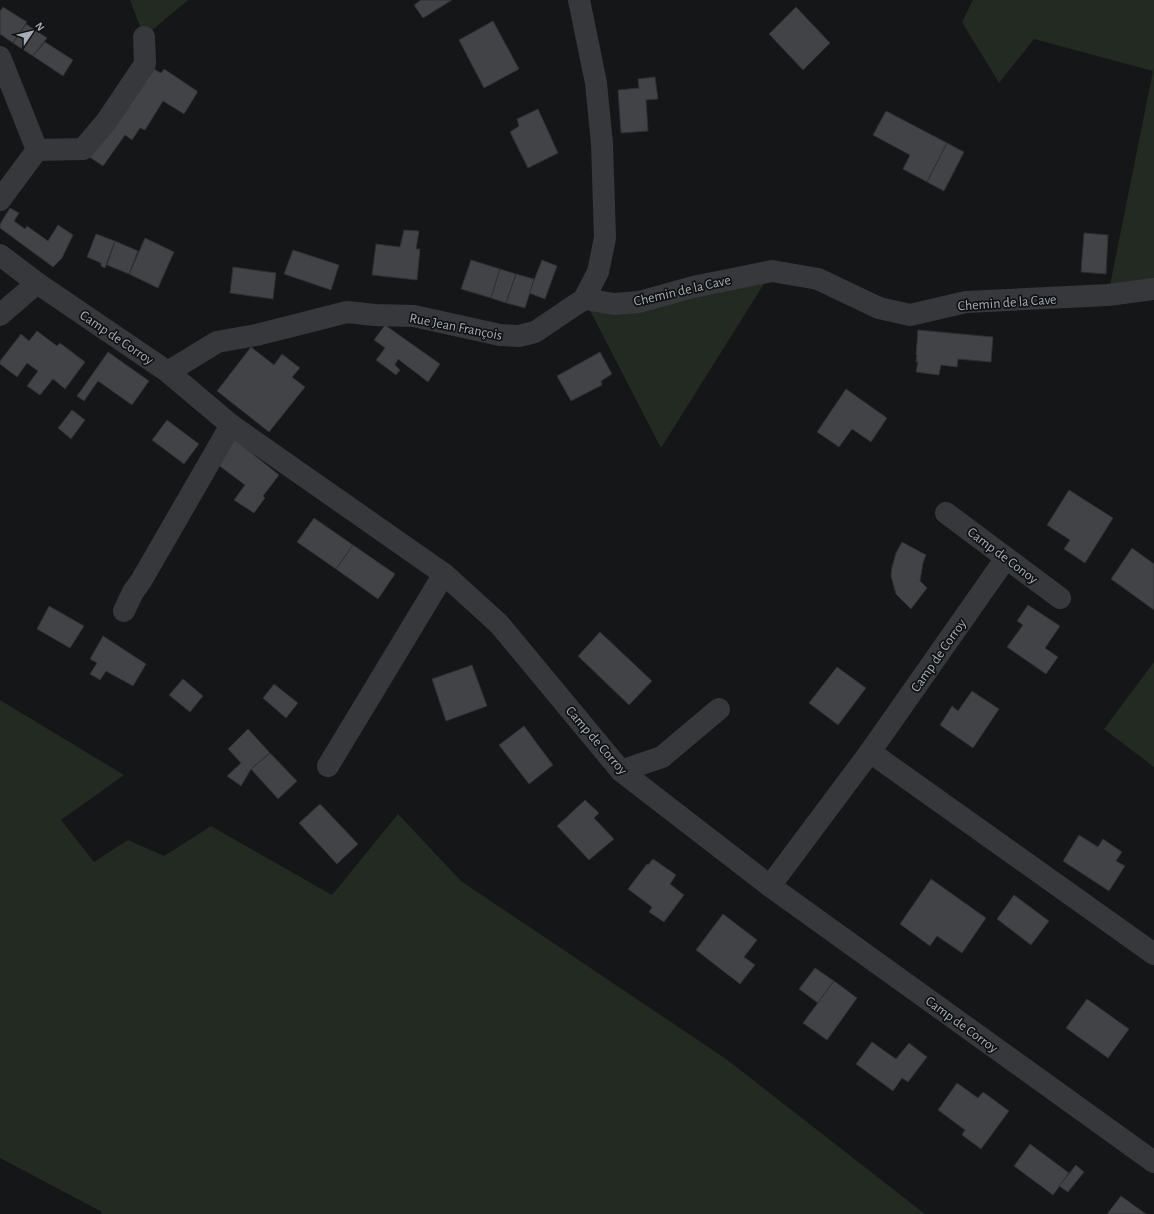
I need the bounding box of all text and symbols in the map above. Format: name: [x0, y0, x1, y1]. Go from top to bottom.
north arrow: [12, 12, 52, 52]
text: N: [33, 20, 46, 33]
street label: Chemin de la Cave: [632, 273, 732, 309]
street label: Chemin de la Cave: [957, 293, 1057, 313]
street label: Camp de Corroy: [77, 308, 156, 368]
street label: Rue Jean François: [408, 311, 503, 343]
street label: Camp de Conoy: [965, 525, 1040, 587]
street label: Camp de Corroy: [909, 616, 969, 695]
street label: Camp de Corroy: [563, 704, 630, 778]
street label: Camp de Corroy: [923, 994, 1000, 1056]

